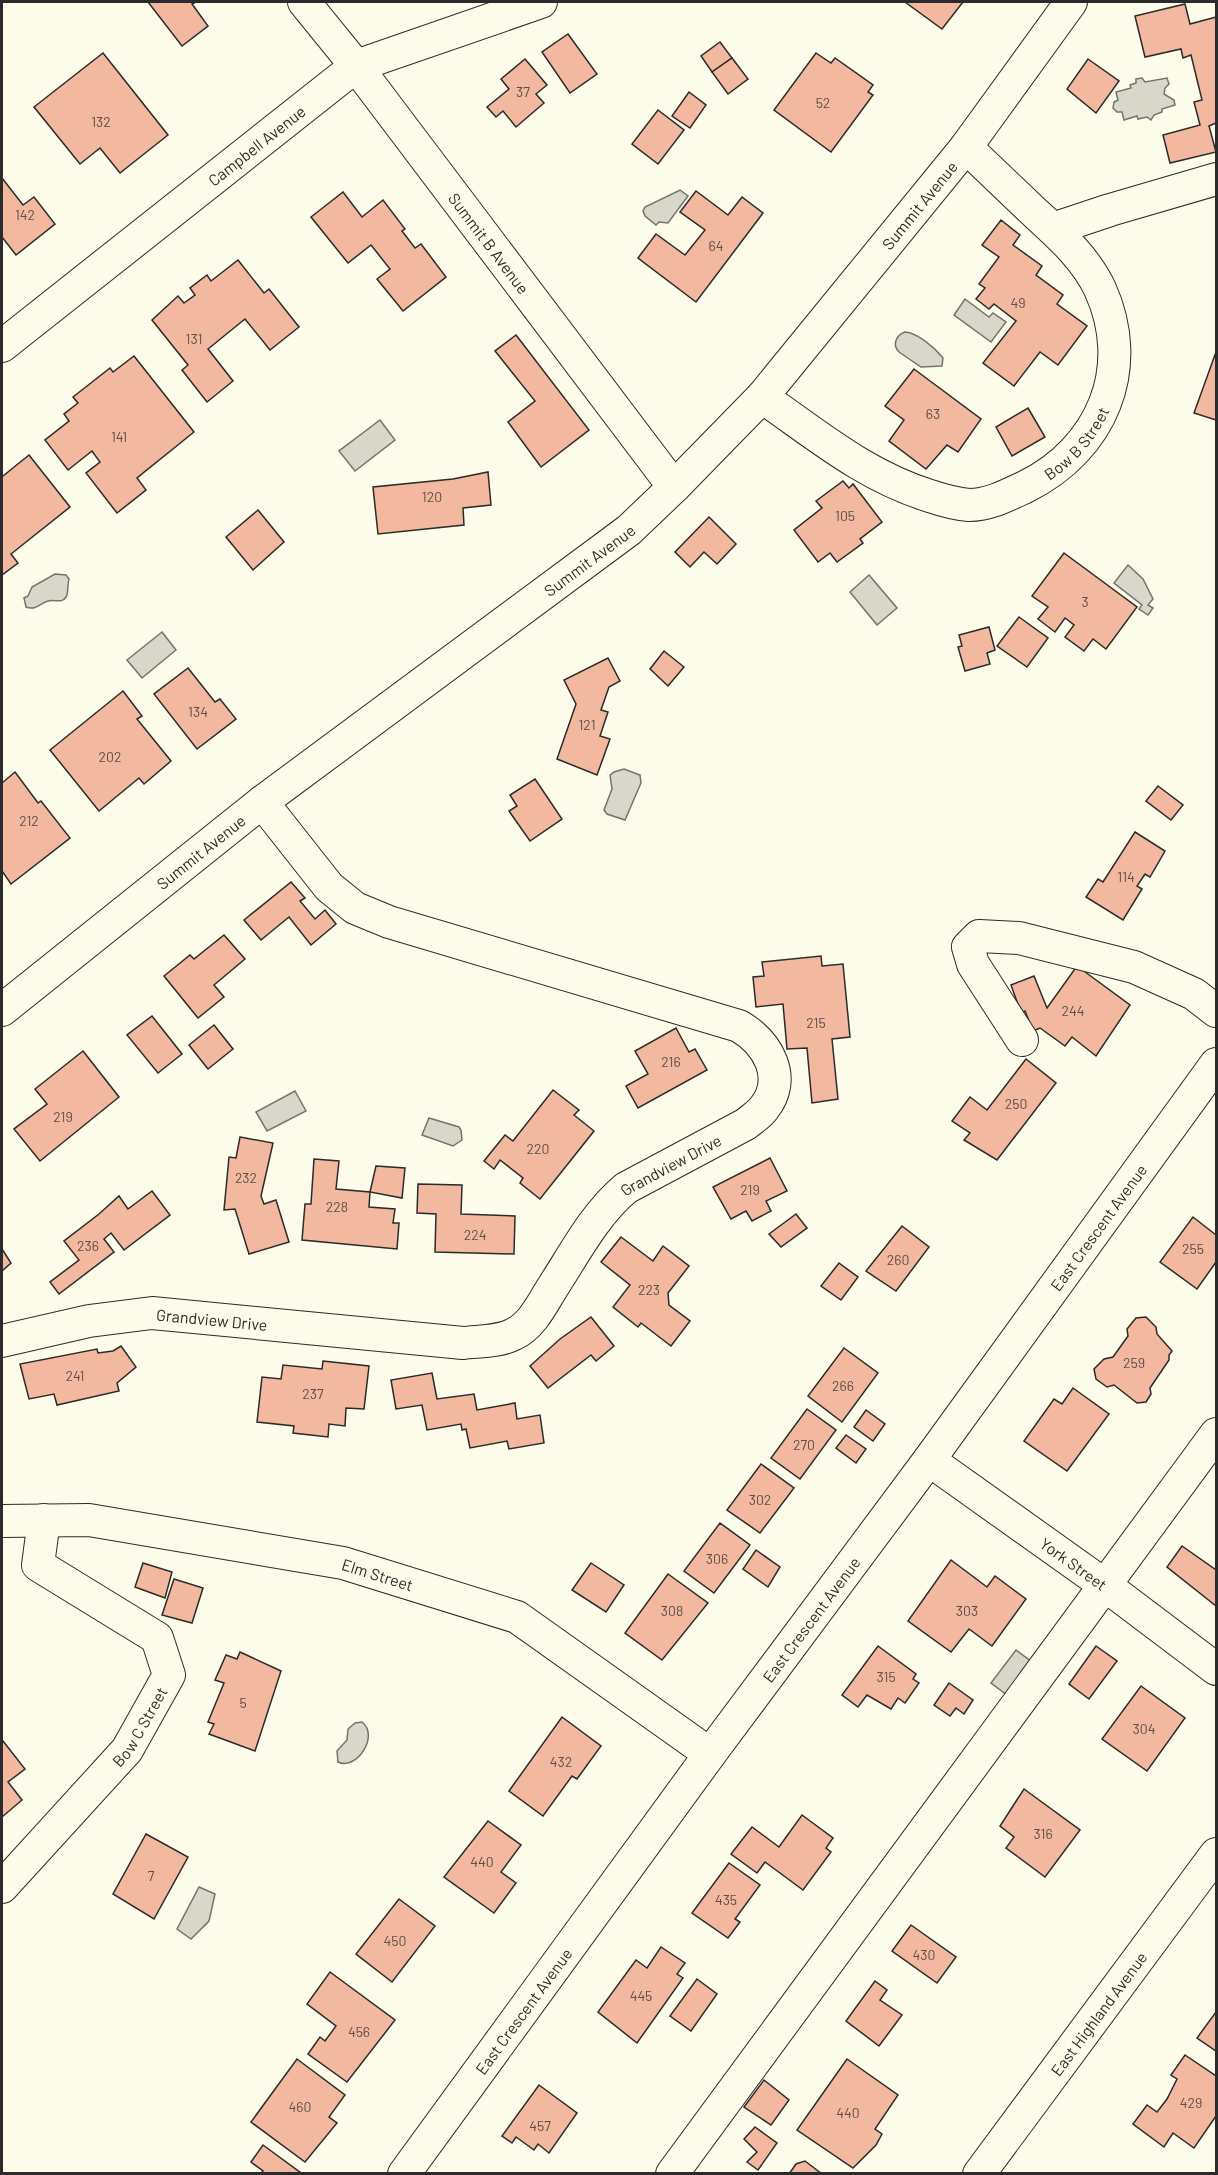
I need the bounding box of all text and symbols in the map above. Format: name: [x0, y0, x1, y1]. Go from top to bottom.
house number: 37: [516, 83, 530, 100]
house number: 52: [816, 94, 830, 111]
street label: Campbell Avenue: [204, 101, 308, 189]
house number: 132: [91, 113, 111, 130]
street label: Summit Avenue: [877, 157, 960, 253]
street label: Summit B Avenue: [445, 189, 534, 297]
house number: 142: [15, 206, 35, 223]
house number: 64: [709, 237, 723, 254]
house number: 49: [1010, 294, 1026, 311]
house number: 131: [186, 330, 202, 347]
street label: Bow B Street: [1040, 404, 1112, 483]
house number: 63: [926, 405, 940, 422]
house number: 141: [111, 428, 127, 445]
house number: 120: [422, 488, 442, 505]
house number: 105: [835, 507, 855, 524]
street label: Summit Avenue: [540, 520, 639, 600]
house number: 3: [1081, 593, 1089, 610]
house number: 134: [188, 703, 208, 720]
house number: 121: [578, 716, 596, 733]
house number: 202: [99, 748, 121, 765]
street label: Summit Avenue: [152, 810, 249, 893]
house number: 212: [19, 812, 39, 829]
house number: 114: [1117, 868, 1135, 885]
house number: 244: [1062, 1002, 1084, 1019]
house number: 215: [806, 1014, 826, 1031]
house number: 216: [661, 1053, 681, 1070]
house number: 250: [1005, 1095, 1027, 1112]
house number: 219: [53, 1108, 73, 1125]
street label: Grandview Drive: [616, 1130, 724, 1199]
house number: 220: [527, 1140, 549, 1157]
street label: East Crescent Avenue: [1046, 1160, 1150, 1294]
house number: 232: [235, 1169, 257, 1186]
house number: 219: [740, 1181, 760, 1198]
house number: 228: [326, 1198, 348, 1215]
house number: 224: [464, 1226, 486, 1243]
house number: 236: [77, 1237, 99, 1254]
house number: 255: [1182, 1240, 1204, 1257]
house number: 260: [887, 1251, 909, 1268]
house number: 223: [638, 1281, 660, 1298]
street label: Grandview Drive: [156, 1304, 268, 1334]
house number: 259: [1123, 1354, 1145, 1371]
house number: 241: [66, 1367, 84, 1384]
house number: 266: [832, 1377, 854, 1394]
house number: 237: [302, 1385, 324, 1402]
house number: 270: [793, 1436, 815, 1453]
house number: 302: [749, 1491, 771, 1508]
street label: York Street: [1037, 1533, 1111, 1593]
house number: 306: [706, 1550, 728, 1567]
street label: East Crescent Avenue: [758, 1553, 863, 1685]
street label: Elm Street: [340, 1554, 416, 1594]
house number: 308: [661, 1602, 683, 1619]
house number: 303: [956, 1602, 978, 1619]
house number: 315: [876, 1668, 896, 1685]
street label: Bow C Street: [108, 1683, 170, 1770]
house number: 5: [239, 1694, 247, 1711]
house number: 304: [1133, 1720, 1155, 1737]
house number: 432: [550, 1753, 572, 1770]
house number: 316: [1033, 1825, 1053, 1842]
house number: 440: [470, 1853, 494, 1870]
house number: 7: [148, 1867, 155, 1884]
house number: 435: [715, 1891, 737, 1908]
house number: 450: [384, 1932, 406, 1949]
street label: East Crescent Avenue: [471, 1944, 575, 2078]
house number: 430: [913, 1946, 935, 1963]
street label: East Highland Avenue: [1046, 1948, 1150, 2079]
house number: 445: [630, 1987, 652, 2004]
house number: 456: [348, 2023, 370, 2040]
house number: 429: [1180, 2094, 1202, 2111]
house number: 460: [289, 2098, 311, 2115]
house number: 440: [836, 2104, 860, 2121]
house number: 457: [529, 2117, 551, 2134]

